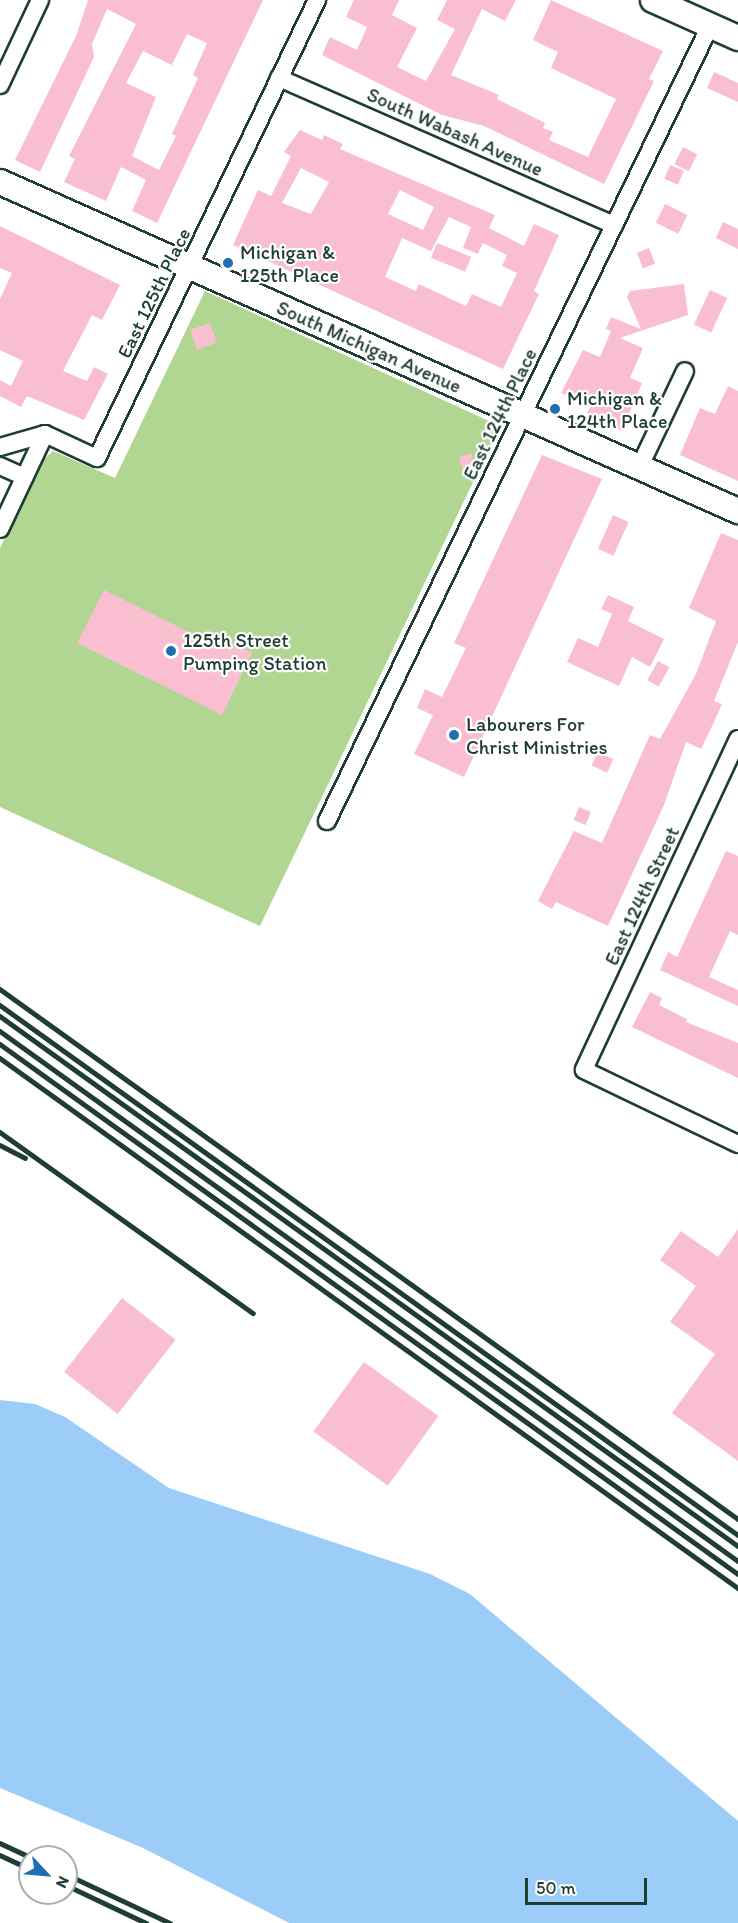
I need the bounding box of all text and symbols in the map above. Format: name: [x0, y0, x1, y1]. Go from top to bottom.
street label: South Wabash Avenue: [364, 83, 546, 181]
street label: East 125th Place: [112, 224, 196, 362]
place label: Michigan & 125th Place: [240, 240, 339, 287]
marker: Michigan & 125th Place: [221, 256, 235, 270]
street label: South Michigan Avenue: [273, 296, 465, 398]
street label: East 124th Place: [458, 345, 542, 483]
place label: Michigan & 124th Place: [567, 386, 667, 433]
marker: Michigan & 124th Place: [548, 402, 562, 416]
place label: 125th Street Pumping Station: [183, 628, 327, 675]
marker: 125th Street Pumping Station: [164, 644, 178, 658]
place label: Labourers For Christ Ministries: [466, 712, 608, 759]
marker: Labourers For Christ Ministries: [447, 728, 461, 742]
street label: East 124th Street: [600, 823, 684, 969]
north arrow: [18, 1845, 78, 1905]
scale bar: [528, 1866, 650, 1904]
text: N: [52, 1873, 74, 1891]
text: 50 m: [536, 1877, 576, 1899]

